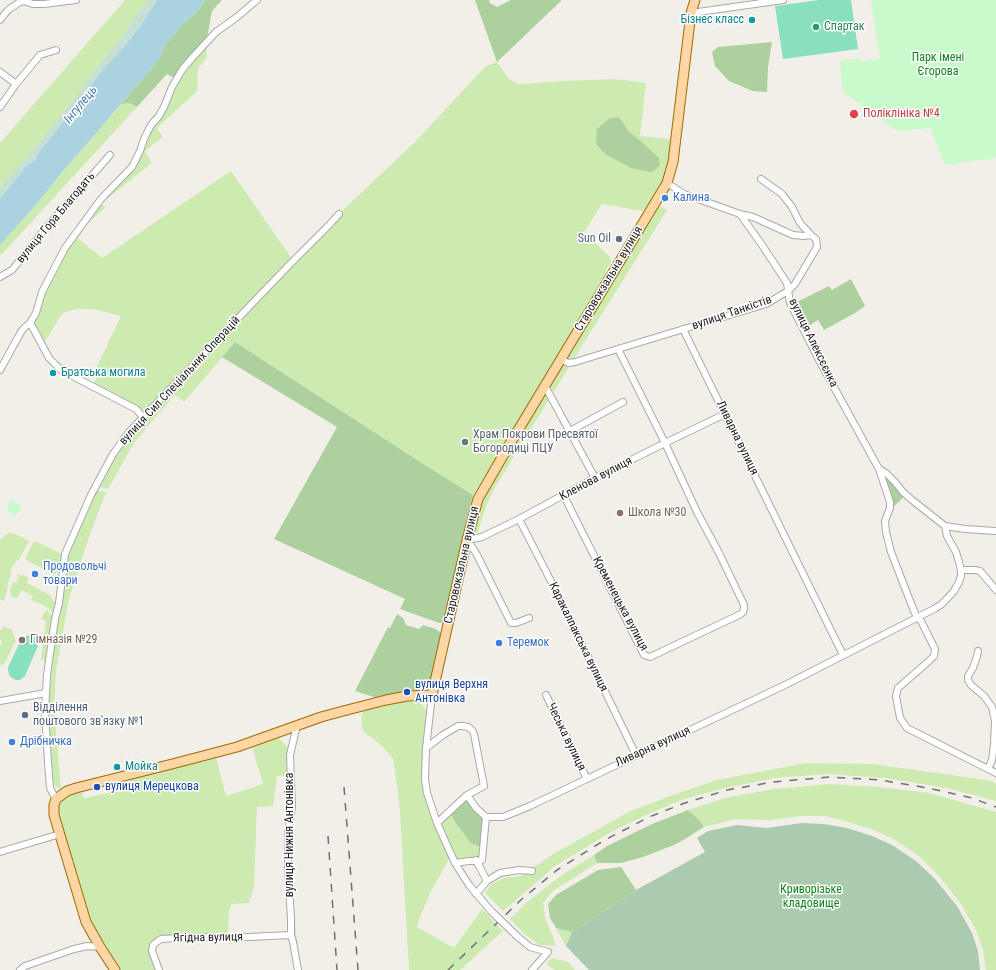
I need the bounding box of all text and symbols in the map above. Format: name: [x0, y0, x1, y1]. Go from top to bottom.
place label: Бізнес класс: [681, 13, 744, 27]
marker: Бізнес класс: [747, 15, 757, 25]
place label: Спартак: [824, 20, 865, 34]
marker: Спартак: [811, 22, 821, 32]
park label: Парк імені Єгорова: [912, 51, 964, 79]
water label: Інгулець: [61, 83, 101, 127]
place label: Поліклініка №4: [863, 107, 940, 121]
marker: Поліклініка №4: [848, 108, 860, 120]
street label: вулиця Гора Благодать: [14, 170, 98, 266]
place label: Калина: [673, 191, 710, 205]
marker: Калина: [660, 193, 670, 203]
street label: Старовокзальна вулиця: [572, 224, 646, 334]
place label: Sun Oil: [578, 232, 611, 246]
marker: Sun Oil: [614, 234, 624, 244]
street label: вулиця Танкістів: [690, 293, 774, 333]
street label: вулиця Алексєєнка: [785, 296, 841, 390]
street label: вулиця Сил Спеціальних Операцій: [116, 314, 244, 448]
place label: Братська могила: [61, 366, 146, 380]
marker: Братська могила: [48, 368, 58, 378]
street label: Ливарна вулиця: [713, 398, 761, 478]
place label: Храм Покрови Пресвятої Богородиці ПЦУ: [473, 428, 598, 456]
marker: Храм Покрови Пресвятої Богородиці ПЦУ: [460, 437, 470, 447]
street label: Кленова вулиця: [557, 454, 635, 504]
street label: Старовокзальна вулиця: [441, 505, 483, 625]
place label: Школа №30: [628, 506, 686, 520]
marker: Школа №30: [615, 508, 625, 518]
street label: Кременецька вулиця: [589, 554, 651, 654]
place label: Продовольчі товари: [43, 560, 107, 588]
marker: Продовольчі товари: [30, 569, 40, 579]
street label: Каракалпакська вулиця: [545, 580, 611, 694]
place label: Гімназія №29: [30, 633, 97, 647]
marker: Гімназія №29: [17, 635, 27, 645]
place label: Теремок: [507, 636, 549, 650]
marker: Теремок: [494, 638, 504, 648]
place label: вулиця Верхня Антонівка: [415, 678, 488, 706]
marker: вулиця Верхня Антонівка: [402, 687, 412, 697]
place label: Відділення поштового зв'язку №1: [33, 701, 144, 729]
street label: Чеська вулиця: [543, 701, 589, 773]
marker: Відділення поштового зв'язку №1: [20, 710, 30, 720]
street label: Ливарна вулиця: [613, 723, 693, 771]
place label: Дрібничка: [20, 735, 72, 749]
marker: Дрібничка: [7, 737, 17, 747]
place label: Мойка: [125, 760, 158, 774]
marker: Мойка: [112, 762, 122, 772]
street label: вулиця Нижня Антонівка: [283, 773, 297, 897]
place label: вулиця Мерецкова: [105, 780, 199, 794]
marker: вулиця Мерецкова: [92, 782, 102, 792]
park label: Криворізьке кладовище: [780, 883, 842, 911]
street label: Ягідна вулиця: [173, 930, 243, 946]

